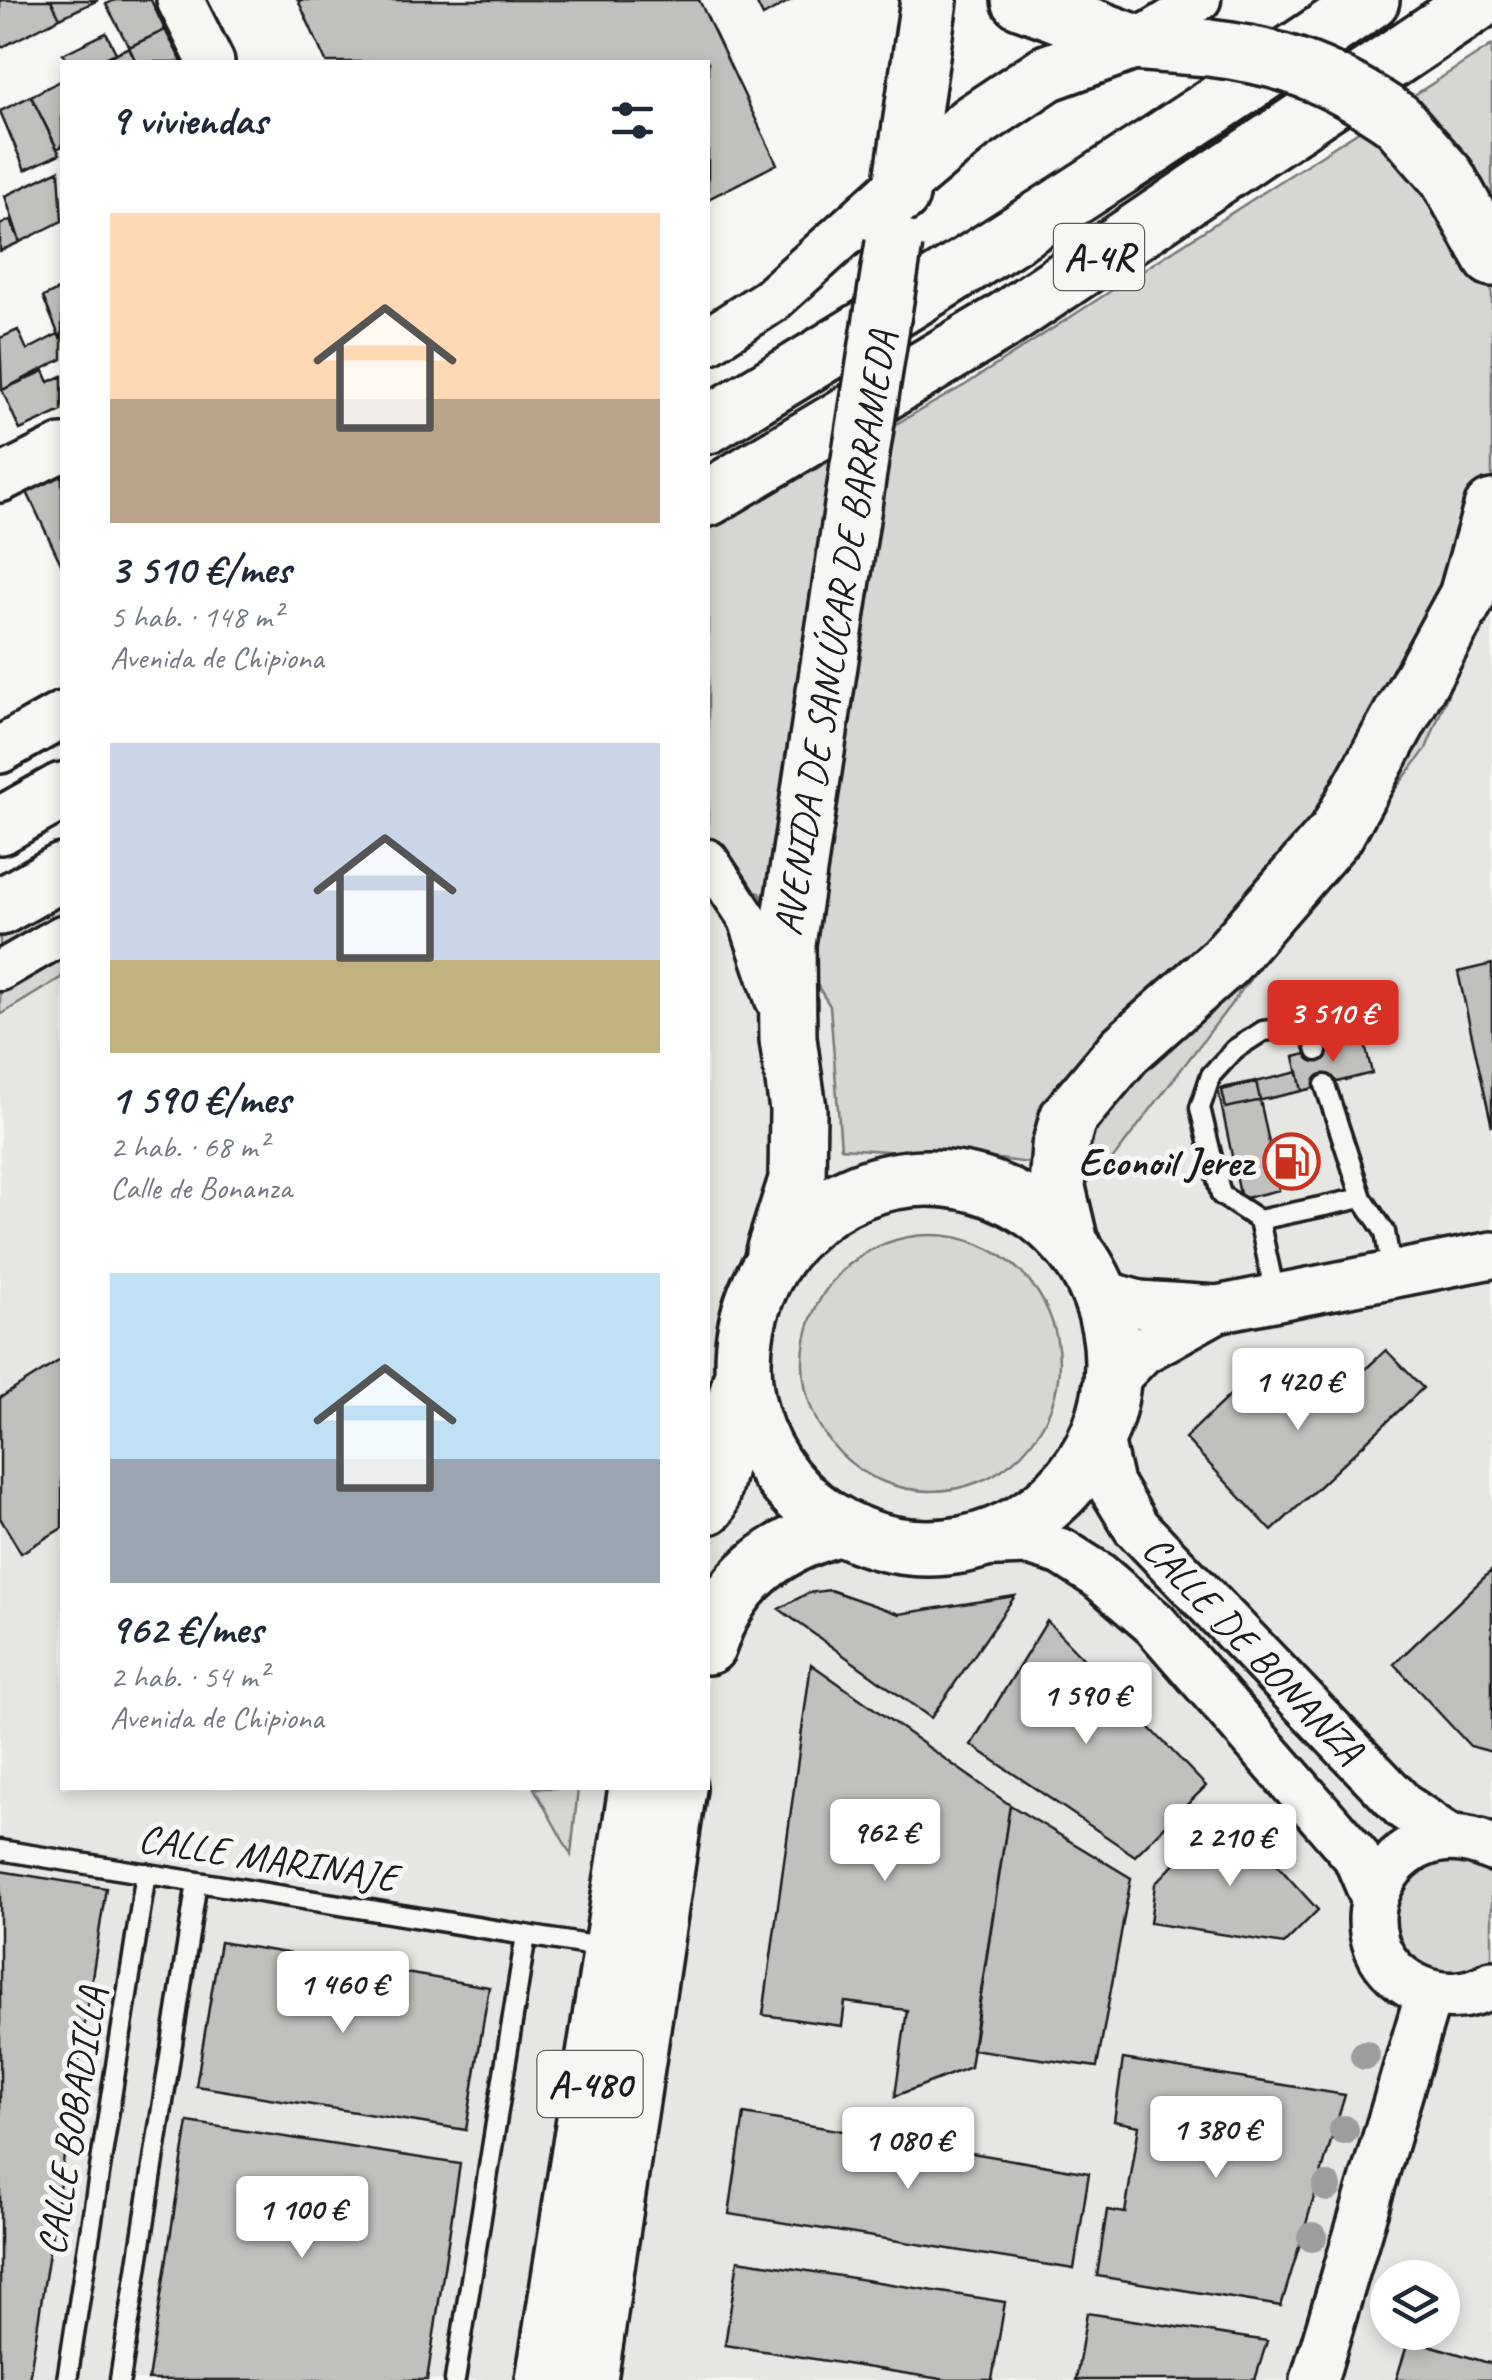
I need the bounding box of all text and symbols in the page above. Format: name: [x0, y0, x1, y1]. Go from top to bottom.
icon: filters: [605, 93, 660, 148]
text: 9 viviendas: [110, 94, 267, 147]
road number: A-4R: [1054, 224, 1144, 290]
icon: home: [295, 278, 475, 458]
street label: AVENIDA DE SANLÚCAR DE BARRAMEDA: [762, 326, 908, 939]
text: 3 510 €/mes: [110, 543, 291, 596]
text: 5 hab. · 148 m²: [110, 596, 282, 637]
text: Avenida de Chipiona: [110, 637, 324, 678]
icon: home: [295, 808, 475, 988]
pin: 3 510 €: [1241, 980, 1425, 1065]
text: 3 510 €: [1290, 992, 1376, 1033]
text: 1 590 €/mes: [110, 1073, 290, 1126]
text: 2 hab. · 68 m²: [110, 1126, 267, 1167]
fuel station icon: Econoil Jerez: [1261, 1132, 1321, 1192]
place label: Econoil Jerez: [1078, 1137, 1256, 1187]
text: Calle de Bonanza: [110, 1167, 292, 1208]
icon: home: [295, 1338, 475, 1518]
pin: 1 420 €: [1206, 1348, 1390, 1433]
text: 1 420 €: [1254, 1360, 1342, 1401]
street label: CALLE DE BONANZA: [1132, 1525, 1375, 1775]
text: 962 €/mes: [110, 1603, 263, 1656]
text: 2 hab. · 54 m²: [110, 1656, 267, 1697]
pin: 1 590 €: [994, 1662, 1178, 1747]
text: 1 590 €: [1043, 1674, 1129, 1715]
text: Avenida de Chipiona: [110, 1697, 324, 1738]
pin: 962 €: [815, 1799, 955, 1884]
pin: 2 210 €: [1138, 1804, 1322, 1889]
text: 962 €: [852, 1811, 918, 1852]
street label: CALLE MARINAJE: [135, 1813, 406, 1904]
text: 2 210 €: [1186, 1816, 1274, 1857]
pin: 1 460 €: [251, 1951, 435, 2036]
text: 1 460 €: [299, 1963, 387, 2004]
street label: CALLE BOBADILLA: [26, 1982, 118, 2259]
road number: A-480: [538, 2051, 642, 2117]
pin: 1 380 €: [1124, 2096, 1308, 2181]
pin: 1 080 €: [816, 2107, 1000, 2192]
text: 1 380 €: [1172, 2108, 1260, 2149]
text: 1 080 €: [864, 2119, 952, 2160]
pin: 1 100 €: [210, 2176, 394, 2261]
text: 1 100 €: [258, 2188, 346, 2229]
map controls: [1370, 2260, 1460, 2350]
button: layers: [1370, 2260, 1460, 2350]

